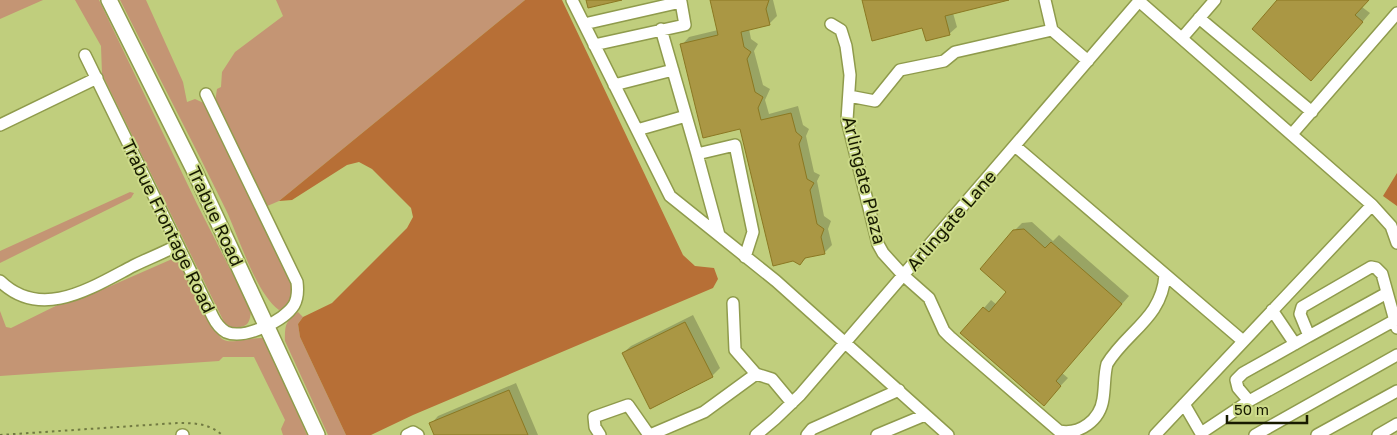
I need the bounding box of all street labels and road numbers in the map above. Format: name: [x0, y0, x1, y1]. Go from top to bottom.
street label: Arlingate Plaza: [838, 114, 892, 246]
street label: Trabue Frontage Road: [117, 136, 221, 316]
street label: Trabue Road: [183, 163, 249, 269]
street label: Arlingate Lane: [901, 165, 1001, 275]

